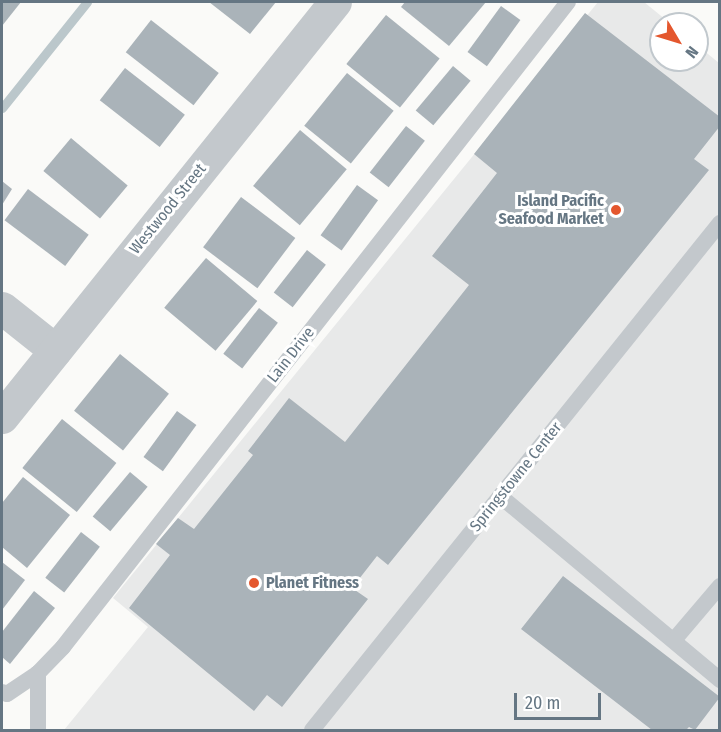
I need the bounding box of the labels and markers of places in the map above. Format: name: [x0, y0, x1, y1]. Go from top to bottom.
place label: Island Pacific Seafood Market: [499, 191, 604, 229]
marker: Island Pacific Seafood Market: [609, 203, 623, 217]
place label: Planet Fitness: [266, 573, 359, 593]
marker: Planet Fitness: [247, 576, 261, 590]

